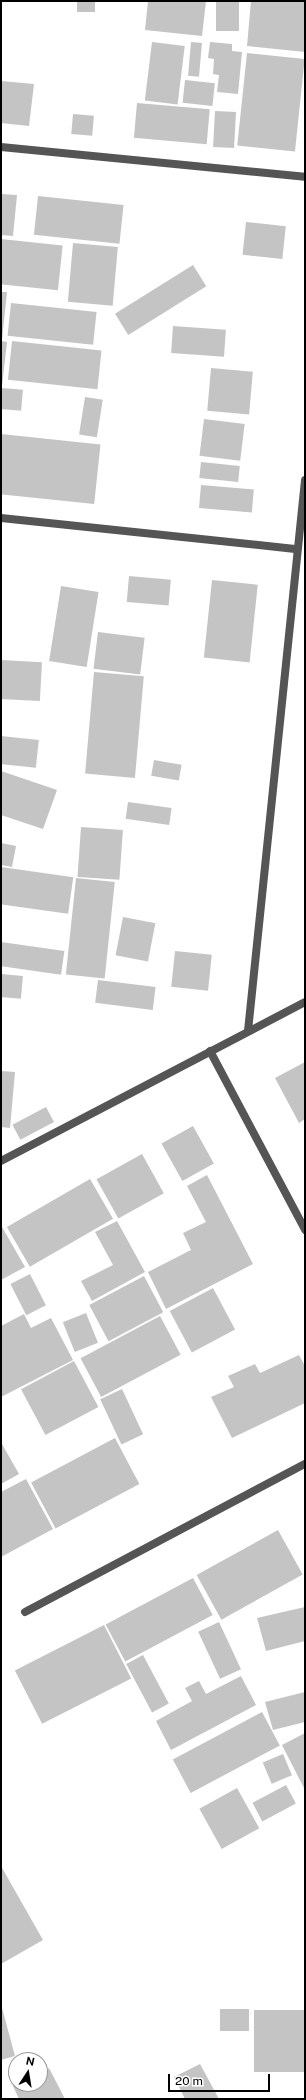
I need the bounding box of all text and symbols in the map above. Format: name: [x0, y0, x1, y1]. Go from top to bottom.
north arrow: [8, 2052, 48, 2092]
text: N: [25, 2054, 36, 2068]
scale bar: [170, 2066, 272, 2092]
text: 20 m: [175, 2074, 203, 2088]

